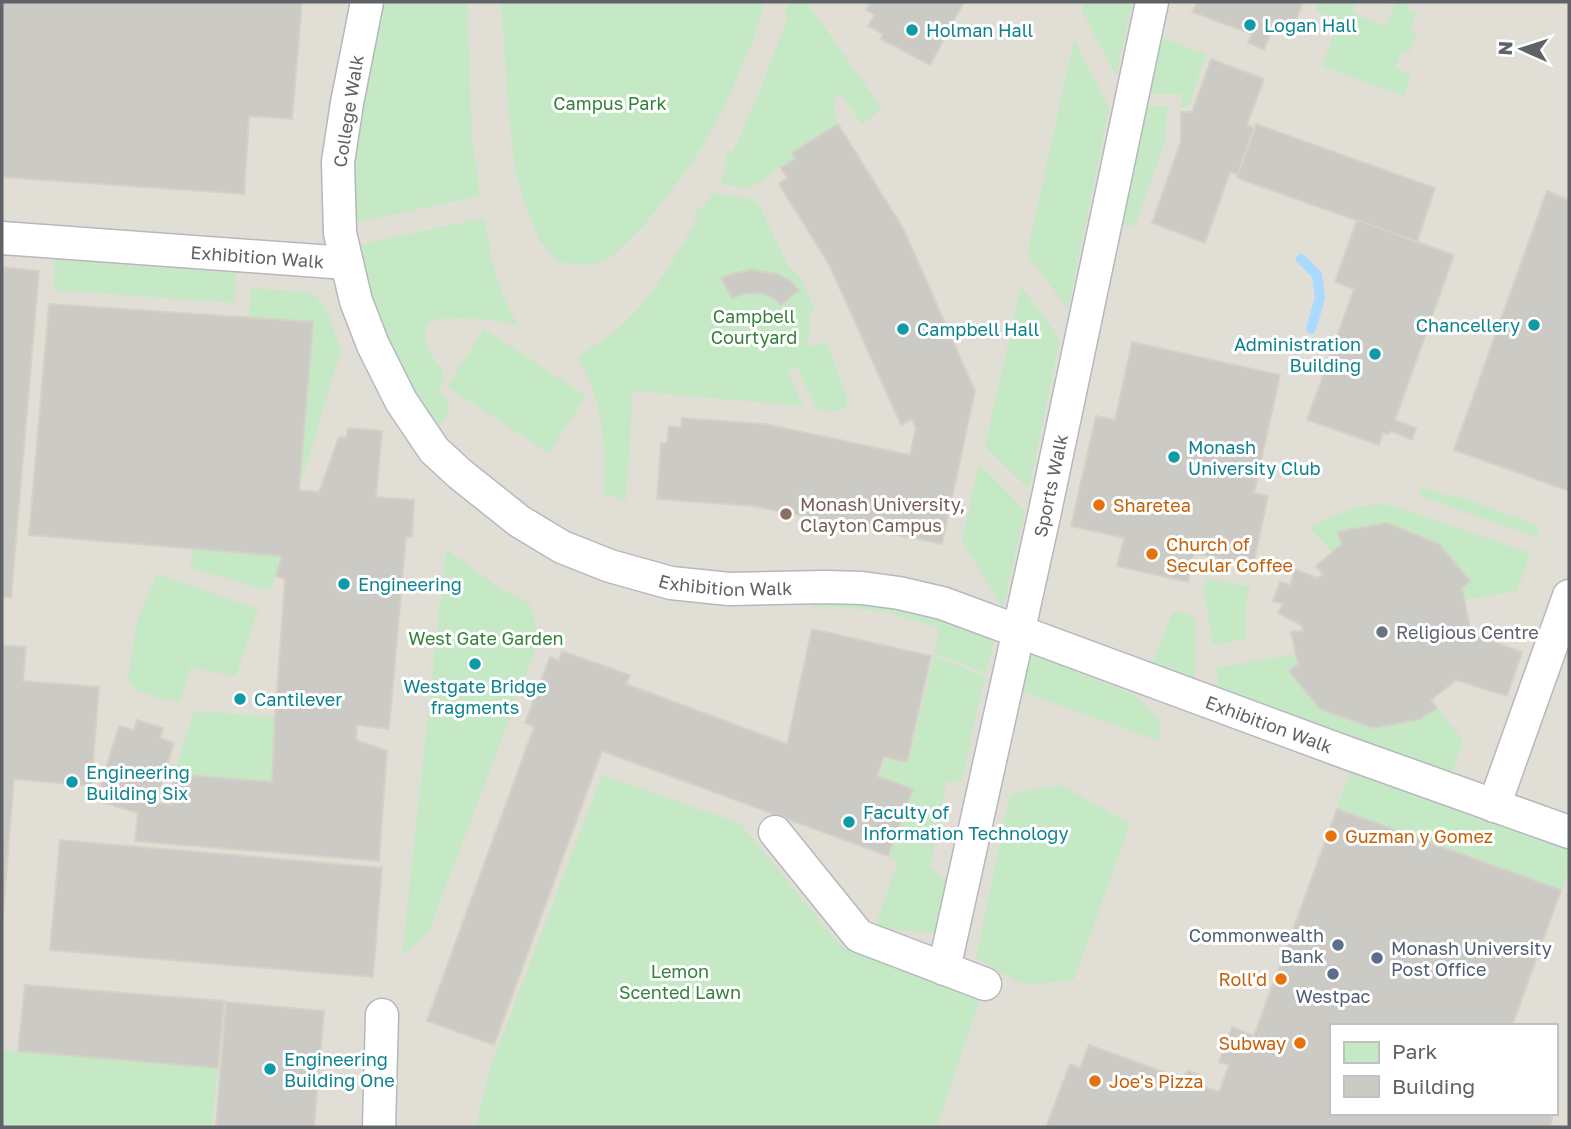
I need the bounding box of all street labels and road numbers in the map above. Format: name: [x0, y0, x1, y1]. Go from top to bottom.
street label: College Walk: [328, 53, 368, 169]
street label: Exhibition Walk: [190, 241, 325, 272]
street label: Sports Walk: [1029, 432, 1072, 539]
street label: Exhibition Walk: [656, 569, 792, 600]
street label: Exhibition Walk: [1203, 690, 1336, 758]

